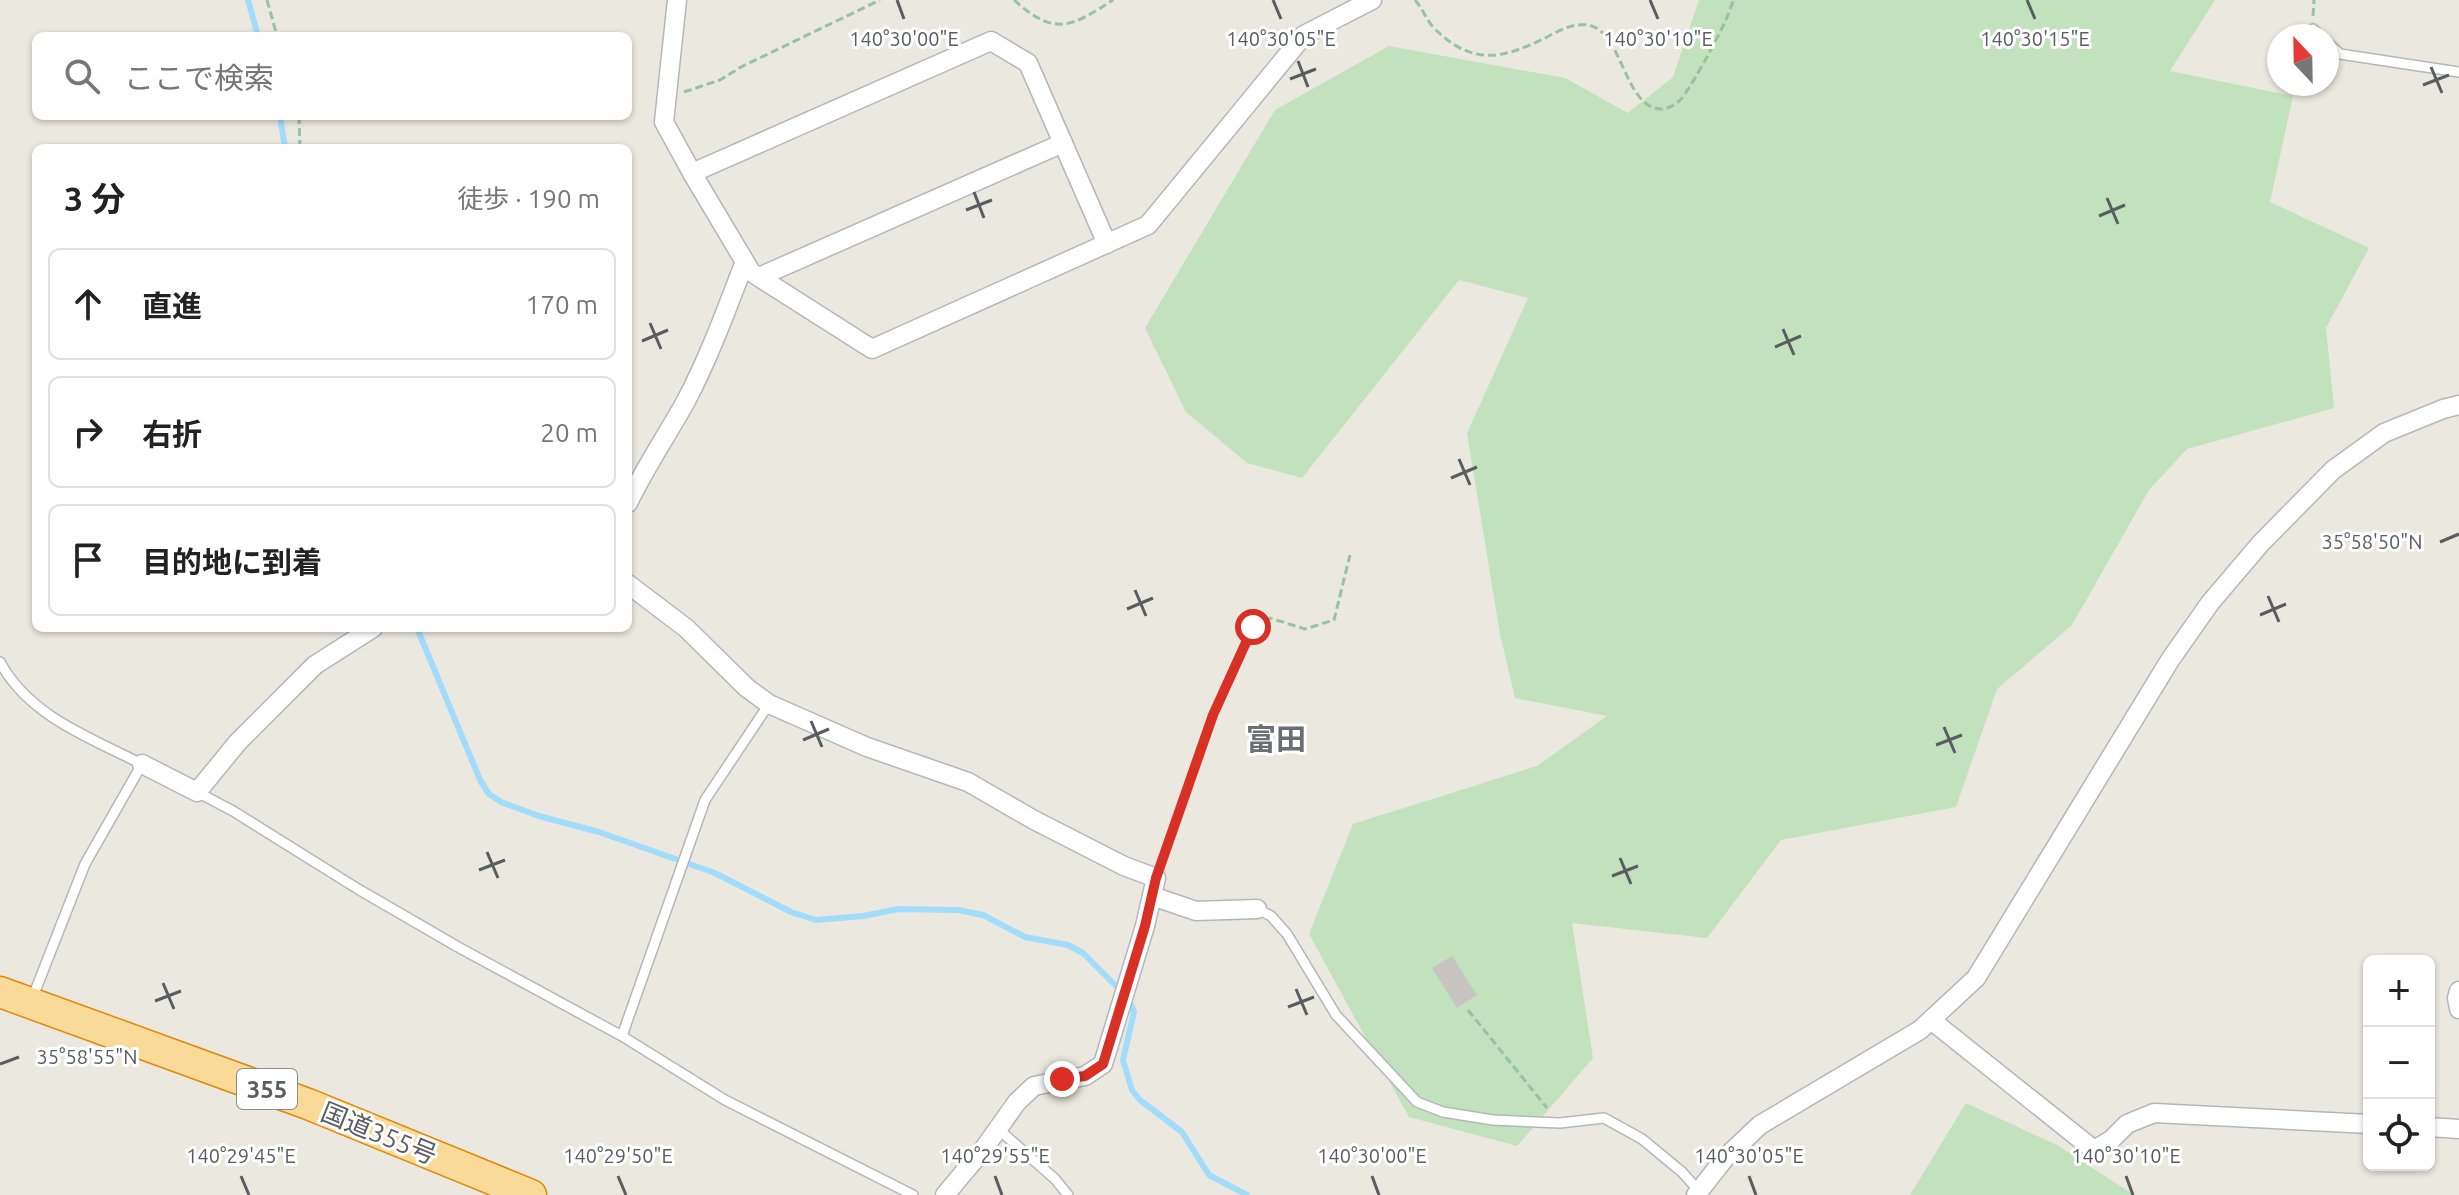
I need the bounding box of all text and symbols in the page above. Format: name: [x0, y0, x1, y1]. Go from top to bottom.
north arrow: [2267, 24, 2339, 96]
text: 140°30'00"E: [849, 27, 959, 50]
text: 140°30'05"E: [1226, 27, 1336, 50]
text: 140°30'10"E: [1603, 27, 1713, 50]
text: 140°30'15"E: [1980, 27, 2090, 50]
search box: [32, 32, 632, 120]
icon: search: [60, 54, 104, 98]
text: ここで検索: [124, 61, 274, 95]
text: 3 分: [64, 179, 125, 217]
text: 徒歩 · 190 m: [457, 184, 600, 213]
icon: ahead: [66, 282, 110, 326]
text: 直進: [142, 289, 202, 323]
text: 170 m: [526, 290, 598, 319]
icon: right: [66, 410, 110, 454]
text: 右折: [142, 417, 202, 451]
text: 20 m: [540, 418, 598, 447]
text: 35°58'50"N: [2321, 530, 2423, 553]
icon: arrive: [66, 538, 110, 582]
text: 目的地に到着: [142, 545, 322, 579]
route start: [1235, 609, 1271, 645]
district label: 富田: [1246, 722, 1306, 756]
map controls: [2363, 955, 2435, 1171]
button: +: [2363, 955, 2435, 1027]
button: −: [2363, 1027, 2435, 1099]
text: 35°58'55"N: [36, 1045, 138, 1068]
route end: [1044, 1061, 1080, 1097]
road number: 355: [237, 1069, 297, 1109]
street label: 国道355号: [317, 1097, 441, 1169]
button: locate: [2363, 1099, 2435, 1171]
text: 140°29'45"E: [186, 1144, 296, 1167]
text: 140°29'50"E: [563, 1144, 673, 1167]
text: 140°29'55"E: [940, 1144, 1050, 1167]
text: 140°30'00"E: [1317, 1144, 1427, 1167]
text: 140°30'05"E: [1694, 1144, 1804, 1167]
text: 140°30'10"E: [2071, 1144, 2181, 1167]

